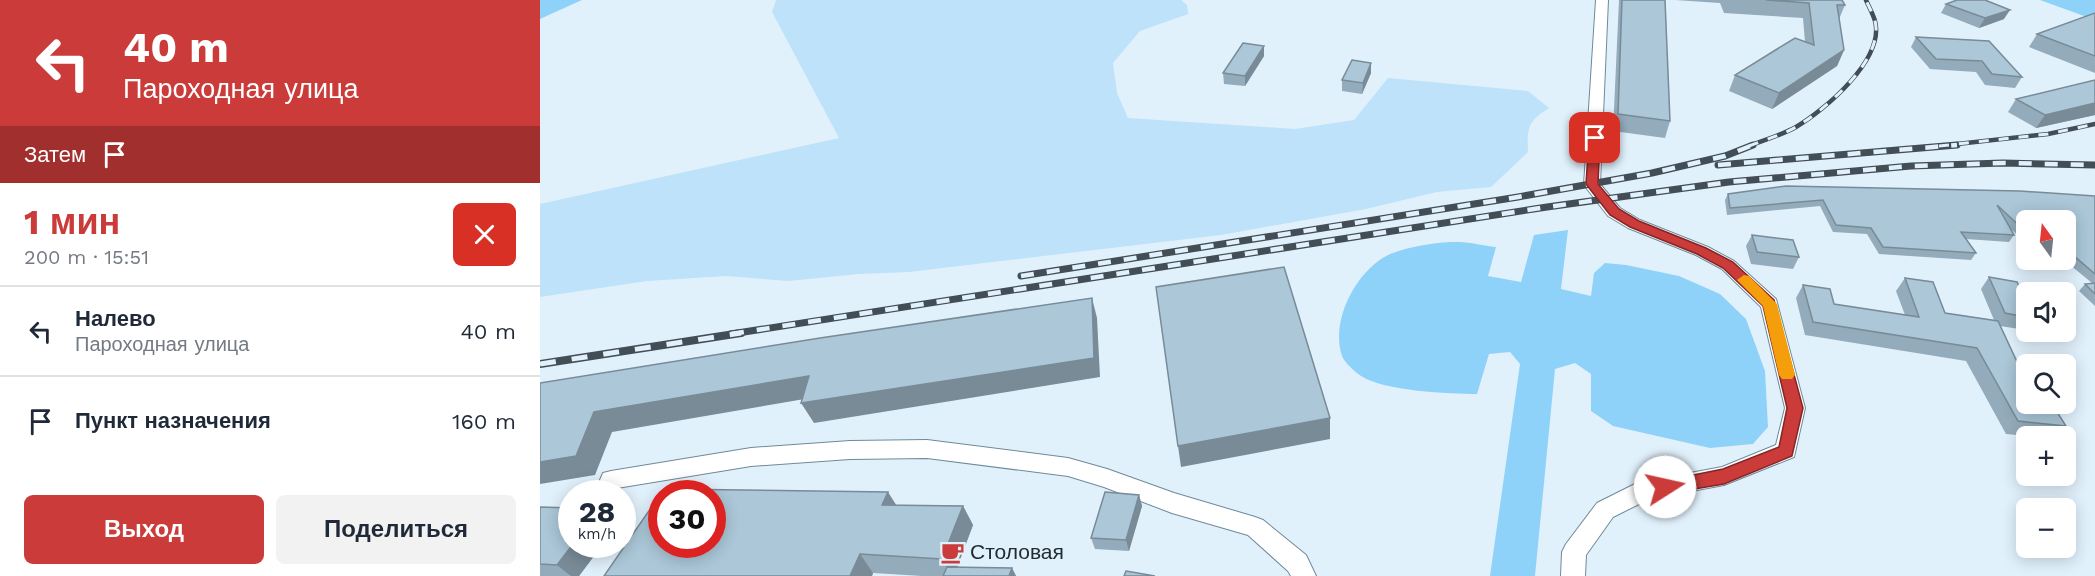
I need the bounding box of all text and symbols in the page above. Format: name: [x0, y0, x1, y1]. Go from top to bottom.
text: 40 m: [123, 23, 229, 72]
icon: left: [24, 24, 102, 102]
text: Пароходная улица: [123, 73, 359, 105]
pin: [1569, 112, 1620, 163]
icon: arrive: [1578, 121, 1611, 154]
icon: arrive: [98, 138, 131, 171]
text: Затем: [24, 142, 86, 167]
text: 1 мин: [24, 201, 120, 243]
button: close: [453, 203, 516, 266]
north arrow: [2016, 210, 2076, 270]
map controls: [2016, 210, 2076, 558]
text: 200 m · 15:51: [24, 245, 149, 269]
button: sound: [2016, 282, 2076, 342]
text: Налево: [75, 306, 156, 331]
icon: left: [24, 315, 57, 348]
text: 40 m: [460, 319, 516, 344]
text: Пароходная улица: [75, 332, 249, 356]
button: search: [2016, 354, 2076, 414]
icon: arrive: [24, 405, 57, 438]
text: Пункт назначения: [75, 408, 271, 433]
text: 160 m: [452, 409, 516, 434]
button: +: [2016, 426, 2076, 486]
position arrow: [1633, 455, 1697, 519]
speed limit sign: 30: [648, 480, 726, 558]
text: 28: [579, 494, 615, 529]
button: Выход: [24, 495, 264, 564]
button: Поделиться: [276, 495, 516, 564]
button: −: [2016, 498, 2076, 558]
text: km/h: [578, 525, 616, 543]
cafe icon: Столовая: [939, 539, 965, 565]
place label: Столовая: [970, 539, 1064, 564]

